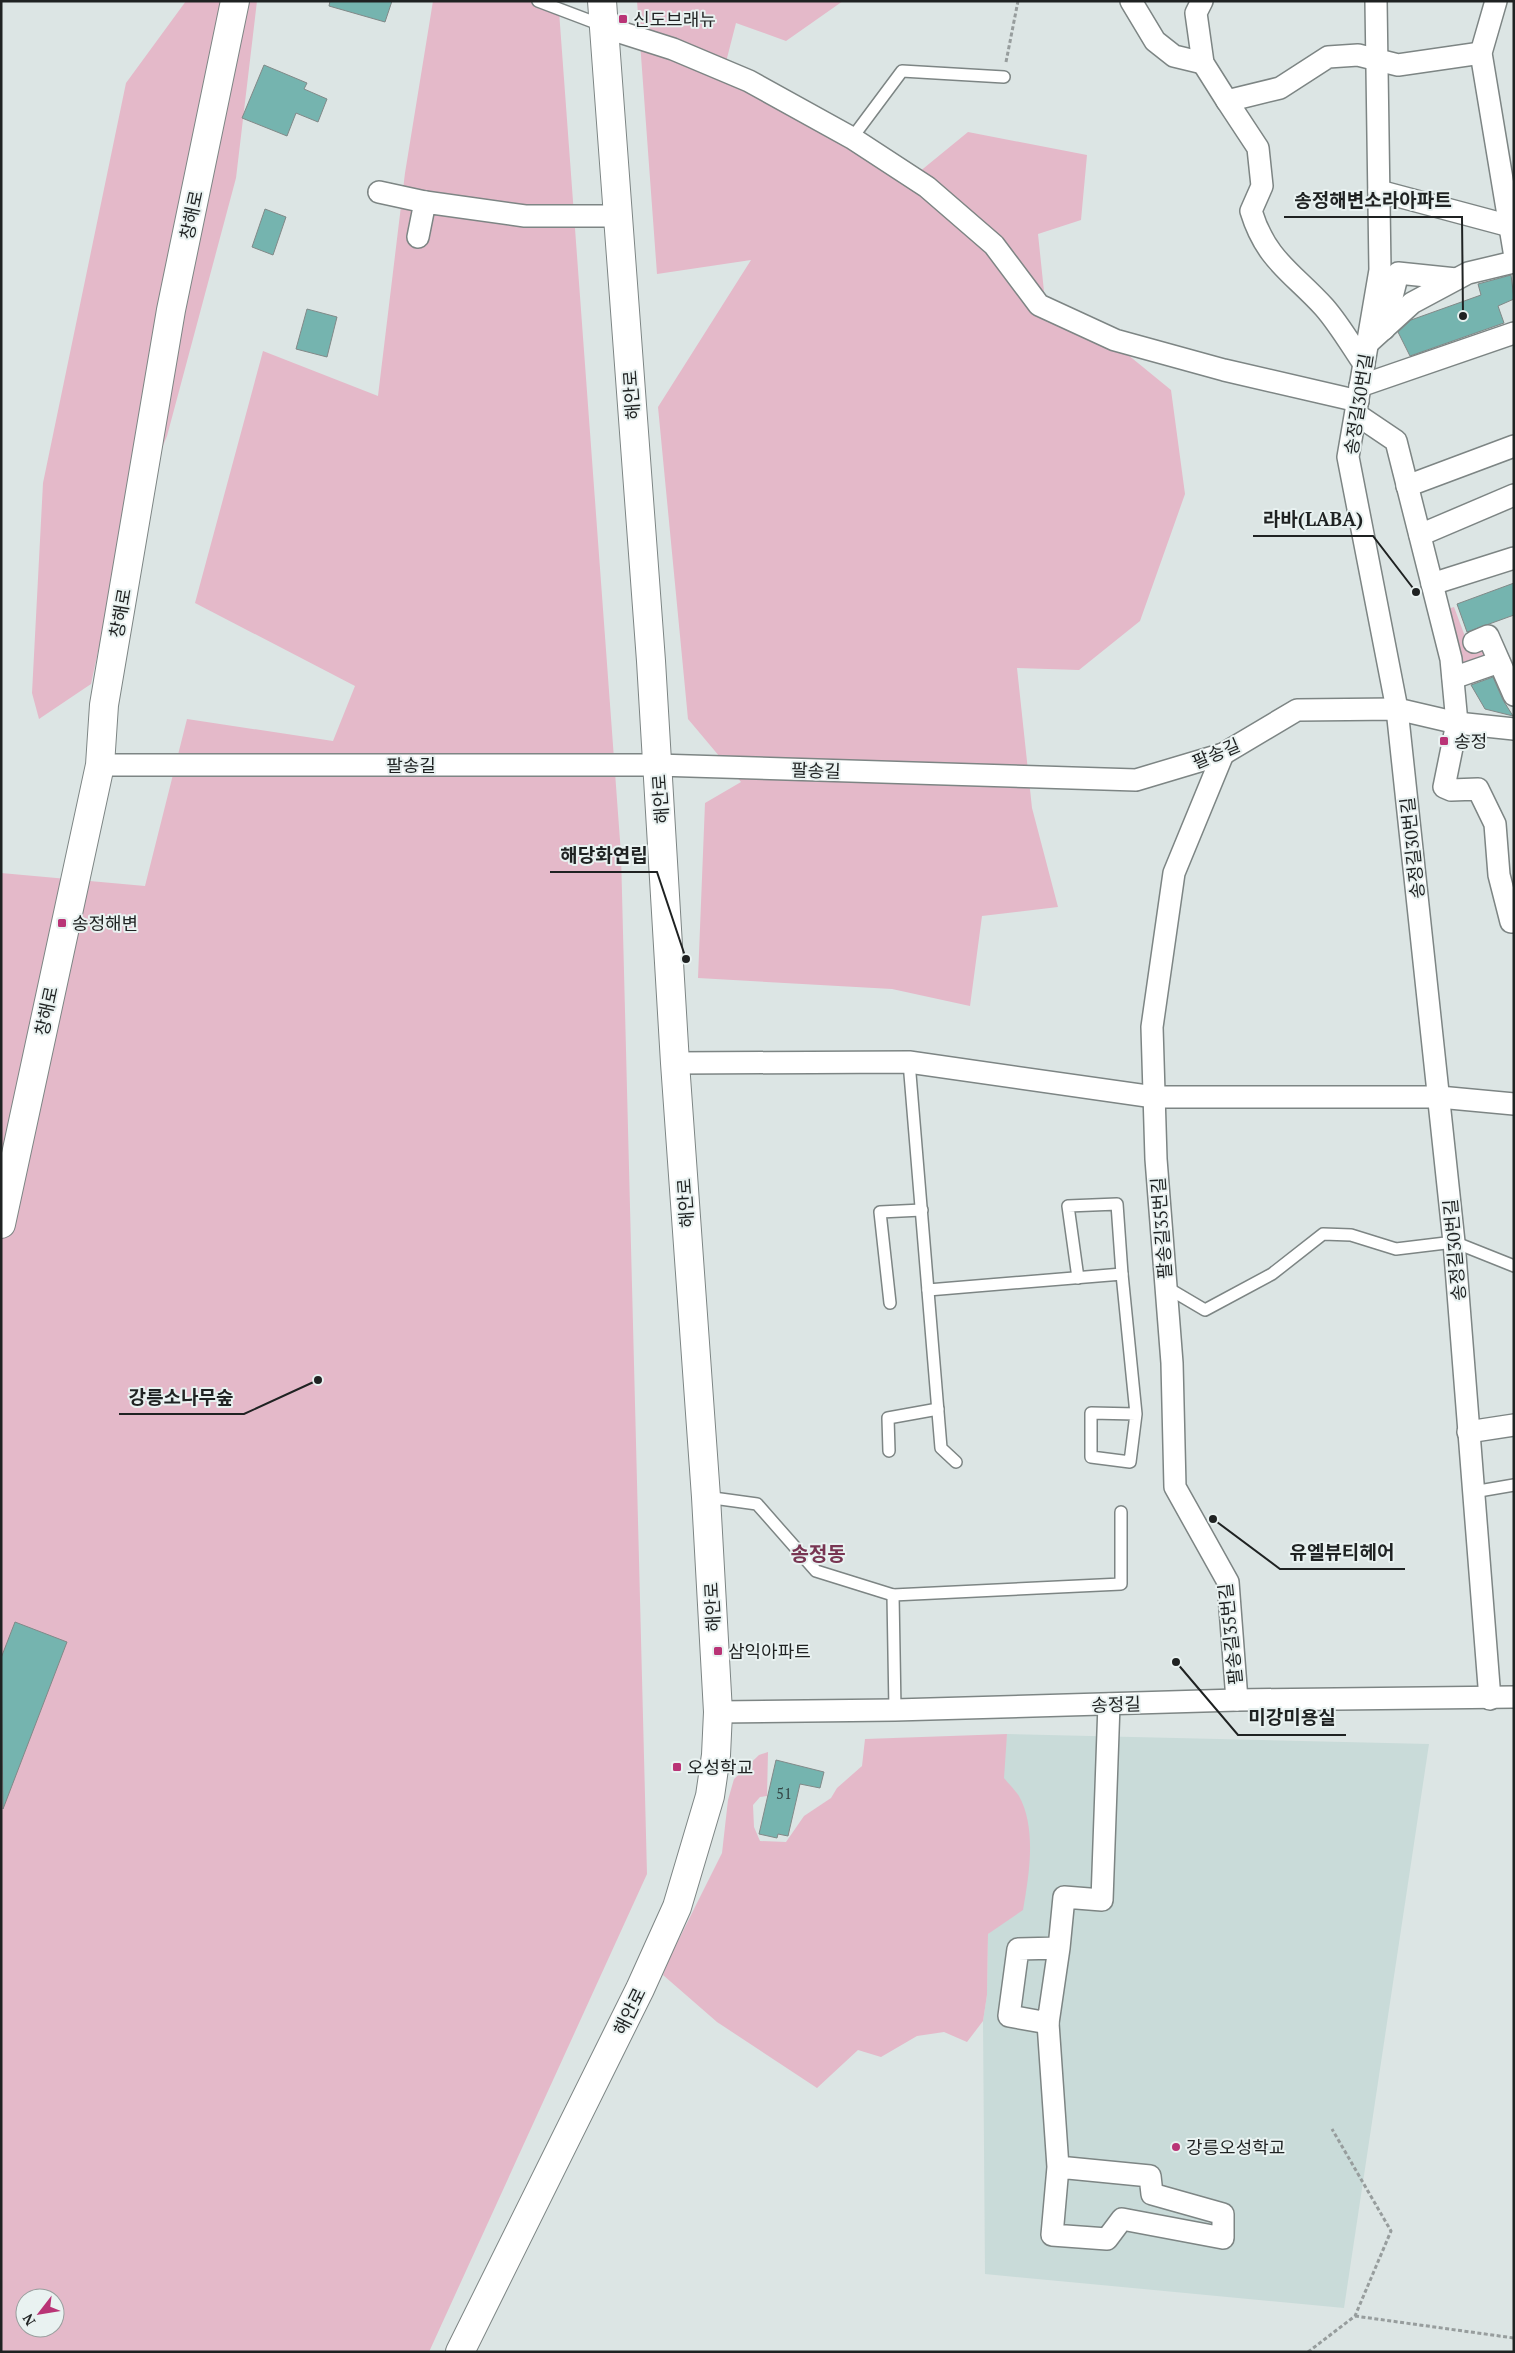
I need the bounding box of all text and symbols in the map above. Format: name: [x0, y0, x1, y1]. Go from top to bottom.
place label: 신도브래뉴: [633, 7, 716, 31]
marker: 신도브래뉴: [617, 13, 629, 25]
callout: 송정해변소라아파트: [1284, 183, 1462, 217]
text: 송정해변소라아파트: [1294, 187, 1452, 212]
street label: 창해로: [174, 188, 208, 242]
street label: 송정길30번길: [1338, 352, 1378, 456]
street label: 해안로: [617, 369, 645, 421]
callout: 라바(LABA): [1253, 502, 1373, 536]
text: 라바(LABA): [1263, 506, 1363, 531]
street label: 창해로: [104, 586, 136, 640]
place label: 송정: [1454, 729, 1487, 753]
street label: 팔송길: [1188, 732, 1244, 774]
marker: 송정: [1438, 735, 1450, 747]
street label: 팔송길: [386, 753, 436, 777]
street label: 팔송길: [791, 757, 841, 783]
street label: 해안로: [646, 773, 674, 825]
street label: 송정길30번길: [1395, 796, 1429, 900]
callout: 해당화연립: [550, 838, 657, 872]
text: 해당화연립: [560, 842, 648, 867]
place label: 송정해변: [72, 911, 138, 935]
marker: 송정해변: [56, 917, 68, 929]
street label: 창해로: [29, 984, 63, 1038]
street label: 팔송길35번길: [1145, 1176, 1177, 1280]
street label: 해안로: [671, 1177, 699, 1229]
street label: 송정길30번길: [1438, 1198, 1470, 1302]
callout: 강릉소나무숲: [119, 1380, 244, 1414]
text: 강릉소나무숲: [129, 1384, 233, 1409]
callout: 유엘뷰티헤어: [1280, 1535, 1405, 1569]
text: 유엘뷰티헤어: [1290, 1539, 1394, 1564]
district label: 송정동: [790, 1540, 846, 1567]
street label: 해안로: [699, 1582, 725, 1632]
street label: 팔송길35번길: [1213, 1582, 1247, 1686]
place label: 삼익아파트: [728, 1639, 811, 1663]
marker: 삼익아파트: [712, 1645, 724, 1657]
street label: 송정길: [1091, 1691, 1141, 1717]
callout: 미강미용실: [1238, 1701, 1346, 1735]
text: 미강미용실: [1248, 1704, 1336, 1729]
place label: 오성학교: [687, 1755, 753, 1779]
marker: 오성학교: [671, 1761, 683, 1773]
house number: 51: [776, 1783, 792, 1803]
street label: 해안로: [607, 1983, 651, 2039]
place label: 강릉오성학교: [1186, 2135, 1285, 2159]
marker: 강릉오성학교: [1170, 2141, 1182, 2153]
north arrow: [15, 2288, 65, 2338]
text: N: [17, 2310, 39, 2329]

